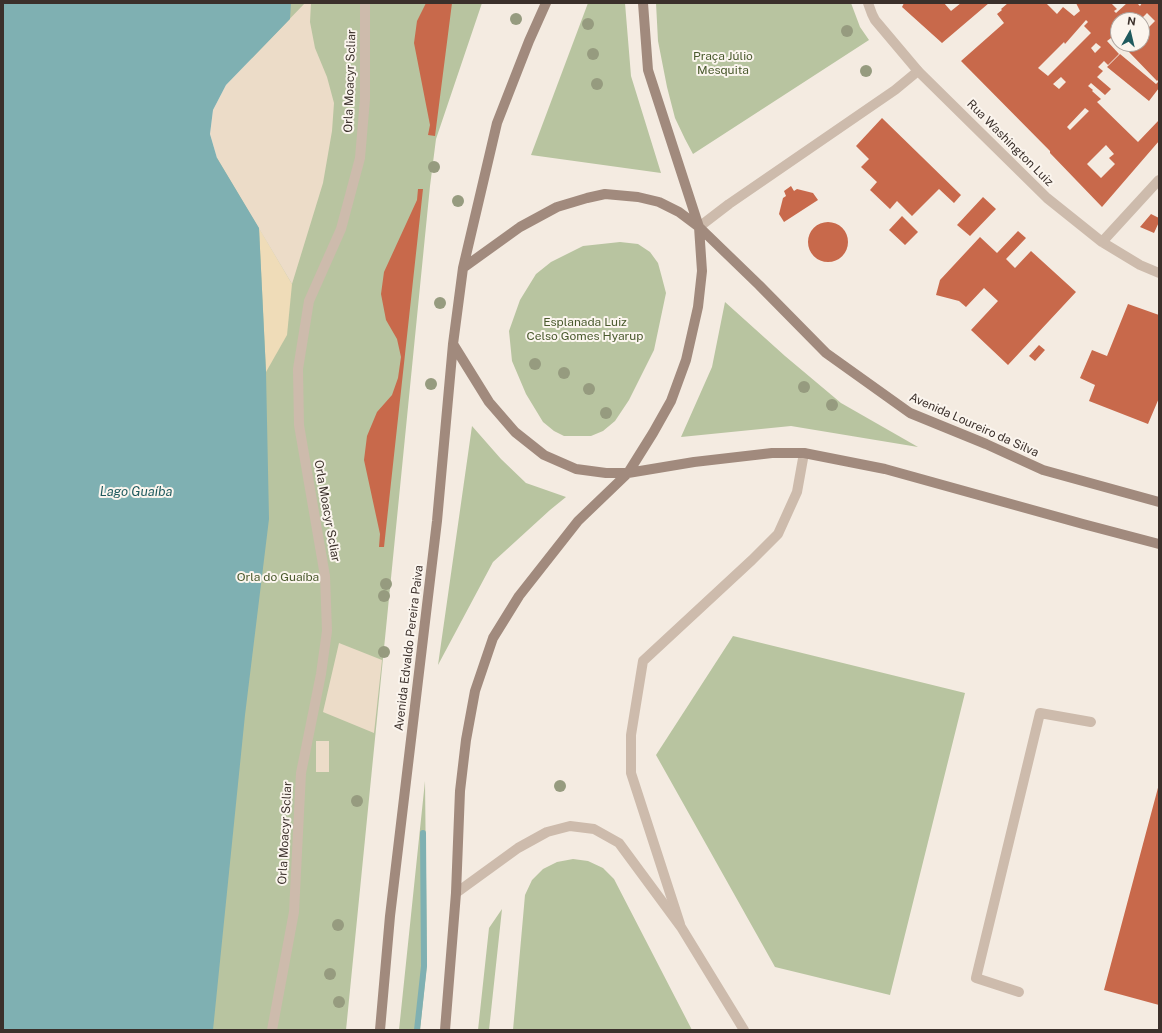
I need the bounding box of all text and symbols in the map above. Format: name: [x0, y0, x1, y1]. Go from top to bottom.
north arrow: [1110, 12, 1150, 52]
text: N: [1126, 15, 1137, 28]
street label: Orla Moacyr Scliar: [341, 29, 359, 133]
park label: Praça Júlio Mesquita: [693, 49, 753, 77]
street label: Rua Washington Luiz: [964, 97, 1056, 189]
park label: Esplanada Luiz Celso Gomes Hyarup: [527, 315, 643, 343]
street label: Avenida Loureiro da Silva: [907, 390, 1041, 460]
street label: Orla Moacyr Scliar: [311, 459, 343, 563]
water label: Lago Guaíba: [100, 484, 172, 500]
street label: Avenida Edvaldo Pereira Paiva: [392, 564, 426, 732]
park label: Orla do Guaíba: [237, 570, 319, 584]
street label: Orla Moacyr Scliar: [275, 781, 295, 885]

